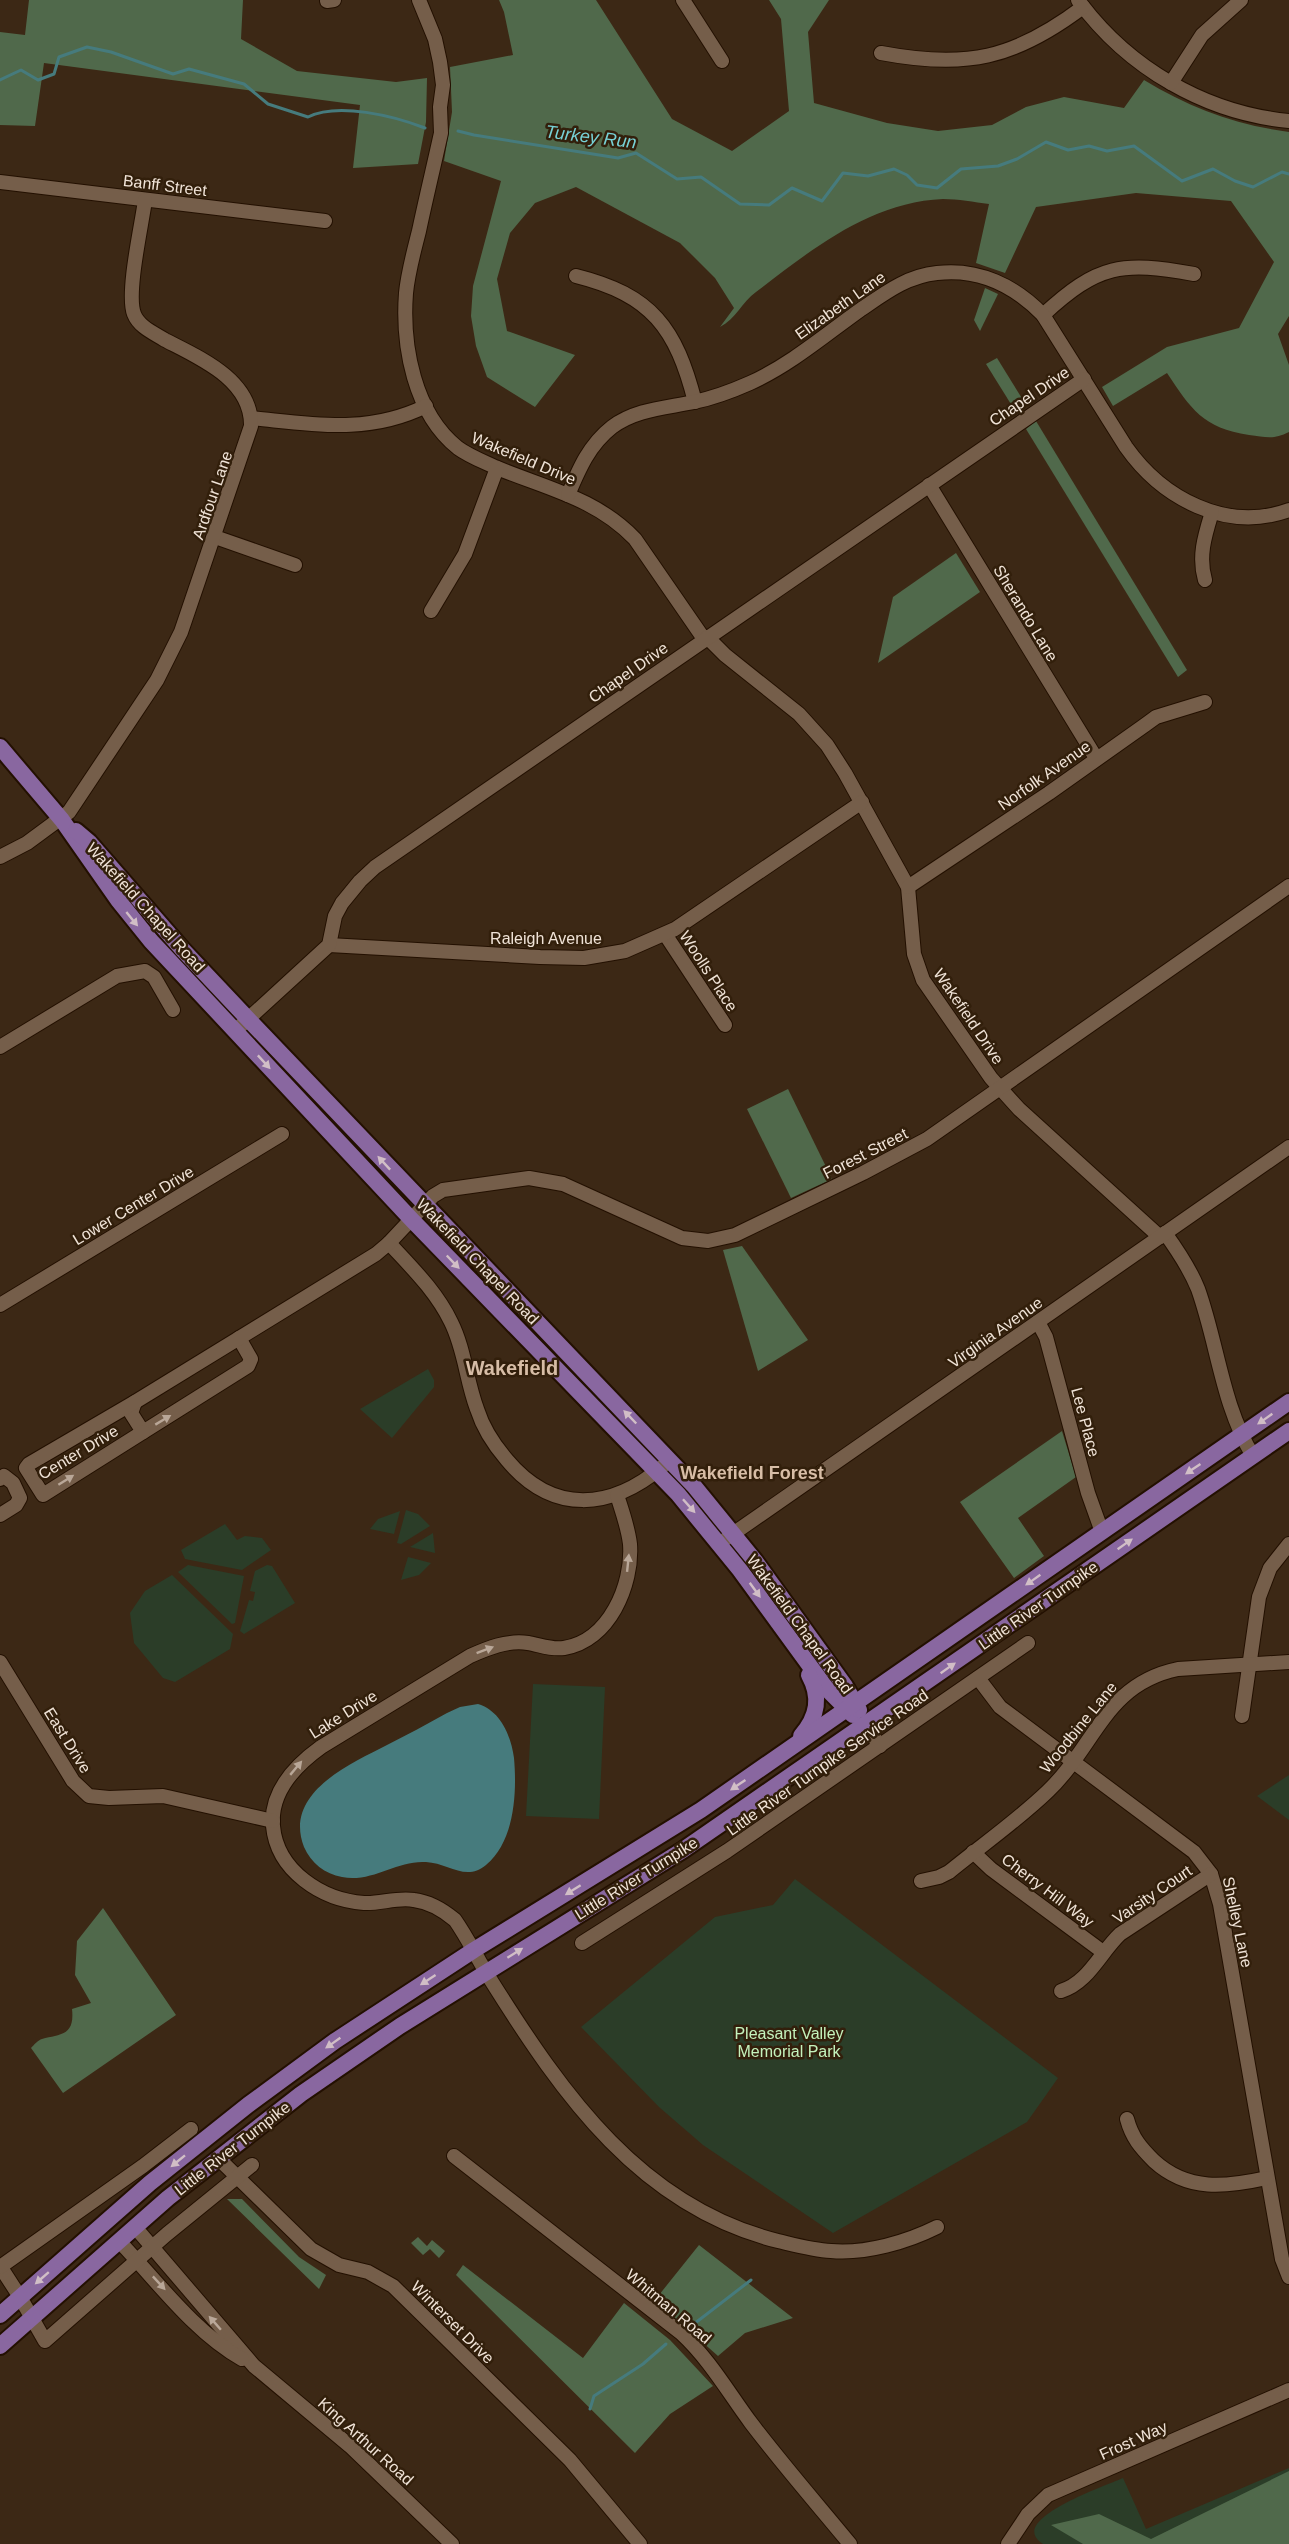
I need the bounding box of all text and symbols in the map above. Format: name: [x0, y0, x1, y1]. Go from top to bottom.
water label: Turkey Run: [544, 121, 638, 153]
street label: Banff Street: [122, 172, 208, 199]
street label: Elizabeth Lane: [792, 268, 889, 343]
street label: Chapel Drive: [986, 363, 1072, 429]
street label: Wakefield Drive: [469, 429, 579, 488]
street label: Ardfour Lane: [189, 449, 236, 542]
street label: Sherando Lane: [990, 562, 1061, 665]
street label: Chapel Drive: [586, 639, 671, 706]
street label: Norfolk Avenue: [995, 737, 1094, 813]
street label: Wakefield Chapel Road: [83, 839, 208, 975]
one-way arrow: [126, 911, 139, 927]
street label: Woolls Place: [676, 928, 741, 1015]
street label: Raleigh Avenue: [490, 930, 602, 947]
street label: Wakefield Drive: [930, 965, 1007, 1067]
one-way arrow: [257, 1055, 271, 1070]
street label: Forest Street: [820, 1125, 911, 1182]
one-way arrow: [377, 1155, 391, 1170]
street label: Lower Center Drive: [70, 1163, 197, 1248]
street label: Wakefield Chapel Road: [413, 1195, 542, 1327]
one-way arrow: [446, 1254, 460, 1268]
street label: Virginia Avenue: [945, 1294, 1046, 1371]
district label: Wakefield: [466, 1357, 558, 1379]
street label: Lee Place: [1068, 1386, 1103, 1459]
one-way arrow: [623, 1410, 637, 1425]
one-way arrow: [1258, 1413, 1274, 1425]
one-way arrow: [155, 1414, 171, 1425]
street label: Center Drive: [35, 1422, 121, 1483]
district label: Wakefield Forest: [680, 1463, 824, 1483]
one-way arrow: [1185, 1463, 1201, 1474]
one-way arrow: [58, 1475, 74, 1486]
one-way arrow: [682, 1499, 696, 1514]
one-way arrow: [1117, 1539, 1133, 1550]
street label: Wakefield Chapel Road: [743, 1552, 856, 1697]
one-way arrow: [623, 1554, 633, 1573]
street label: Little River Turnpike: [976, 1558, 1101, 1653]
one-way arrow: [1025, 1574, 1041, 1586]
one-way arrow: [749, 1582, 761, 1598]
one-way arrow: [476, 1645, 494, 1654]
one-way arrow: [939, 1662, 955, 1674]
street label: Woodbine Lane: [1037, 1678, 1120, 1776]
street label: Little River Turnpike Service Road: [723, 1686, 931, 1839]
street label: Lake Drive: [306, 1687, 380, 1742]
street label: East Drive: [41, 1704, 94, 1776]
one-way arrow: [289, 1760, 302, 1776]
one-way arrow: [730, 1779, 746, 1791]
street label: Little River Turnpike: [572, 1834, 701, 1923]
street label: Cherry Hill Way: [998, 1850, 1097, 1930]
street label: Varsity Court: [1110, 1862, 1195, 1927]
street label: Shelley Lane: [1220, 1875, 1255, 1969]
one-way arrow: [566, 1884, 582, 1896]
one-way arrow: [507, 1948, 524, 1959]
one-way arrow: [420, 1974, 436, 1985]
park label: Pleasant Valley Memorial Park: [734, 2025, 844, 2060]
one-way arrow: [325, 2037, 341, 2049]
street label: Little River Turnpike: [171, 2098, 293, 2199]
one-way arrow: [170, 2154, 186, 2167]
street label: Whitman Road: [623, 2266, 715, 2347]
one-way arrow: [35, 2271, 50, 2284]
one-way arrow: [152, 2276, 166, 2291]
street label: Winterset Drive: [408, 2278, 497, 2367]
one-way arrow: [209, 2316, 222, 2331]
street label: King Arthur Road: [315, 2394, 417, 2488]
street label: Frost Way: [1097, 2418, 1170, 2463]

